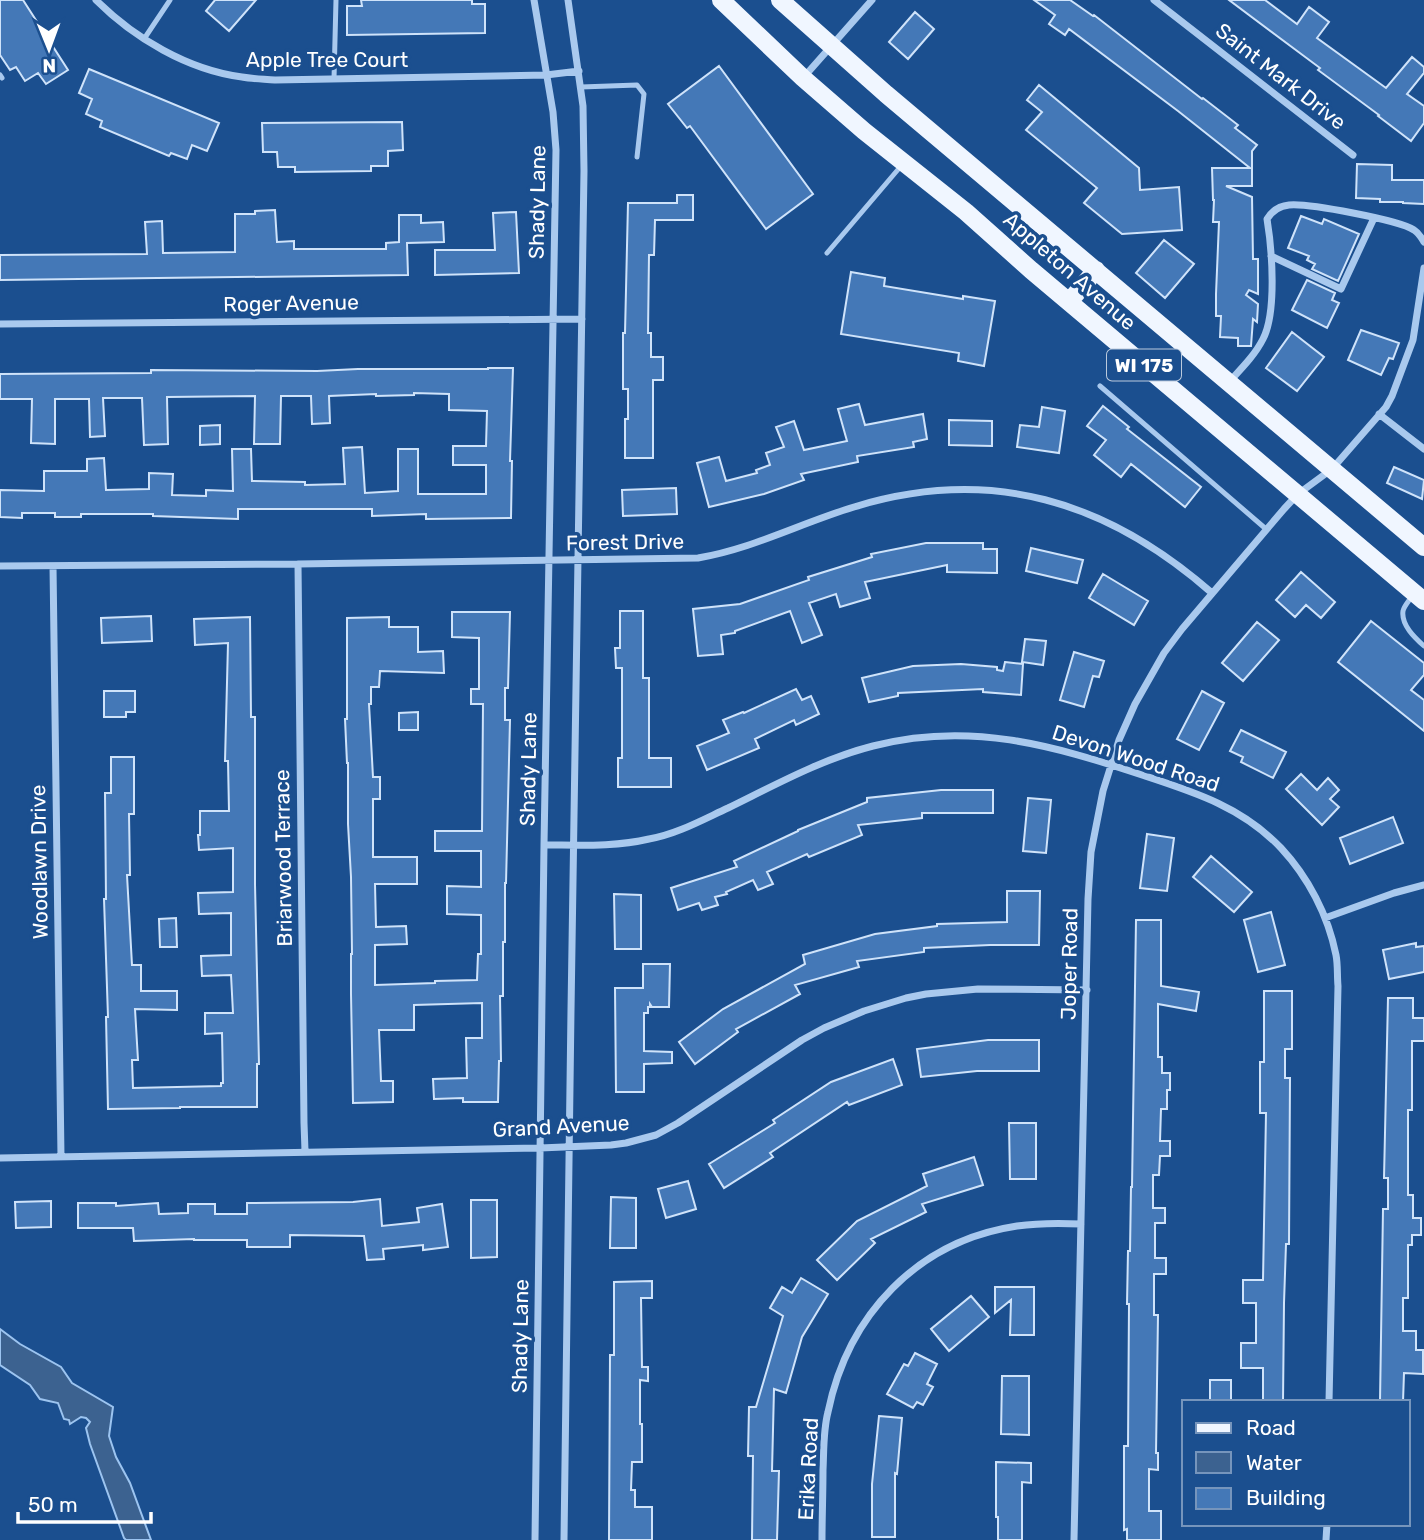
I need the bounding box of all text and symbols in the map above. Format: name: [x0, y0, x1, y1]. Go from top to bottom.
north arrow: [14, 14, 84, 84]
street label: Saint Mark Drive: [1211, 17, 1351, 135]
street label: Apple Tree Court: [246, 47, 408, 72]
text: N: [42, 54, 56, 77]
street label: Shady Lane: [524, 145, 550, 259]
street label: Appleton Avenue: [999, 207, 1141, 335]
street label: Roger Avenue: [223, 289, 359, 317]
road number: WI 175: [1107, 350, 1181, 380]
street label: Forest Drive: [566, 528, 684, 556]
street label: Shady Lane: [515, 712, 541, 826]
street label: Devon Wood Road: [1049, 719, 1223, 797]
street label: Briarwood Terrace: [269, 769, 297, 947]
street label: Woodlawn Drive: [25, 784, 53, 940]
street label: Joper Road: [1056, 908, 1082, 1020]
street label: Grand Avenue: [492, 1110, 630, 1142]
street label: Shady Lane: [507, 1279, 533, 1393]
legend: [1182, 1400, 1410, 1526]
text: Road: [1246, 1415, 1296, 1440]
street label: Erika Road: [793, 1417, 823, 1521]
text: Water: [1246, 1450, 1302, 1475]
scale bar: [18, 1480, 150, 1524]
text: Building: [1246, 1485, 1326, 1510]
text: 50 m: [28, 1492, 78, 1517]

